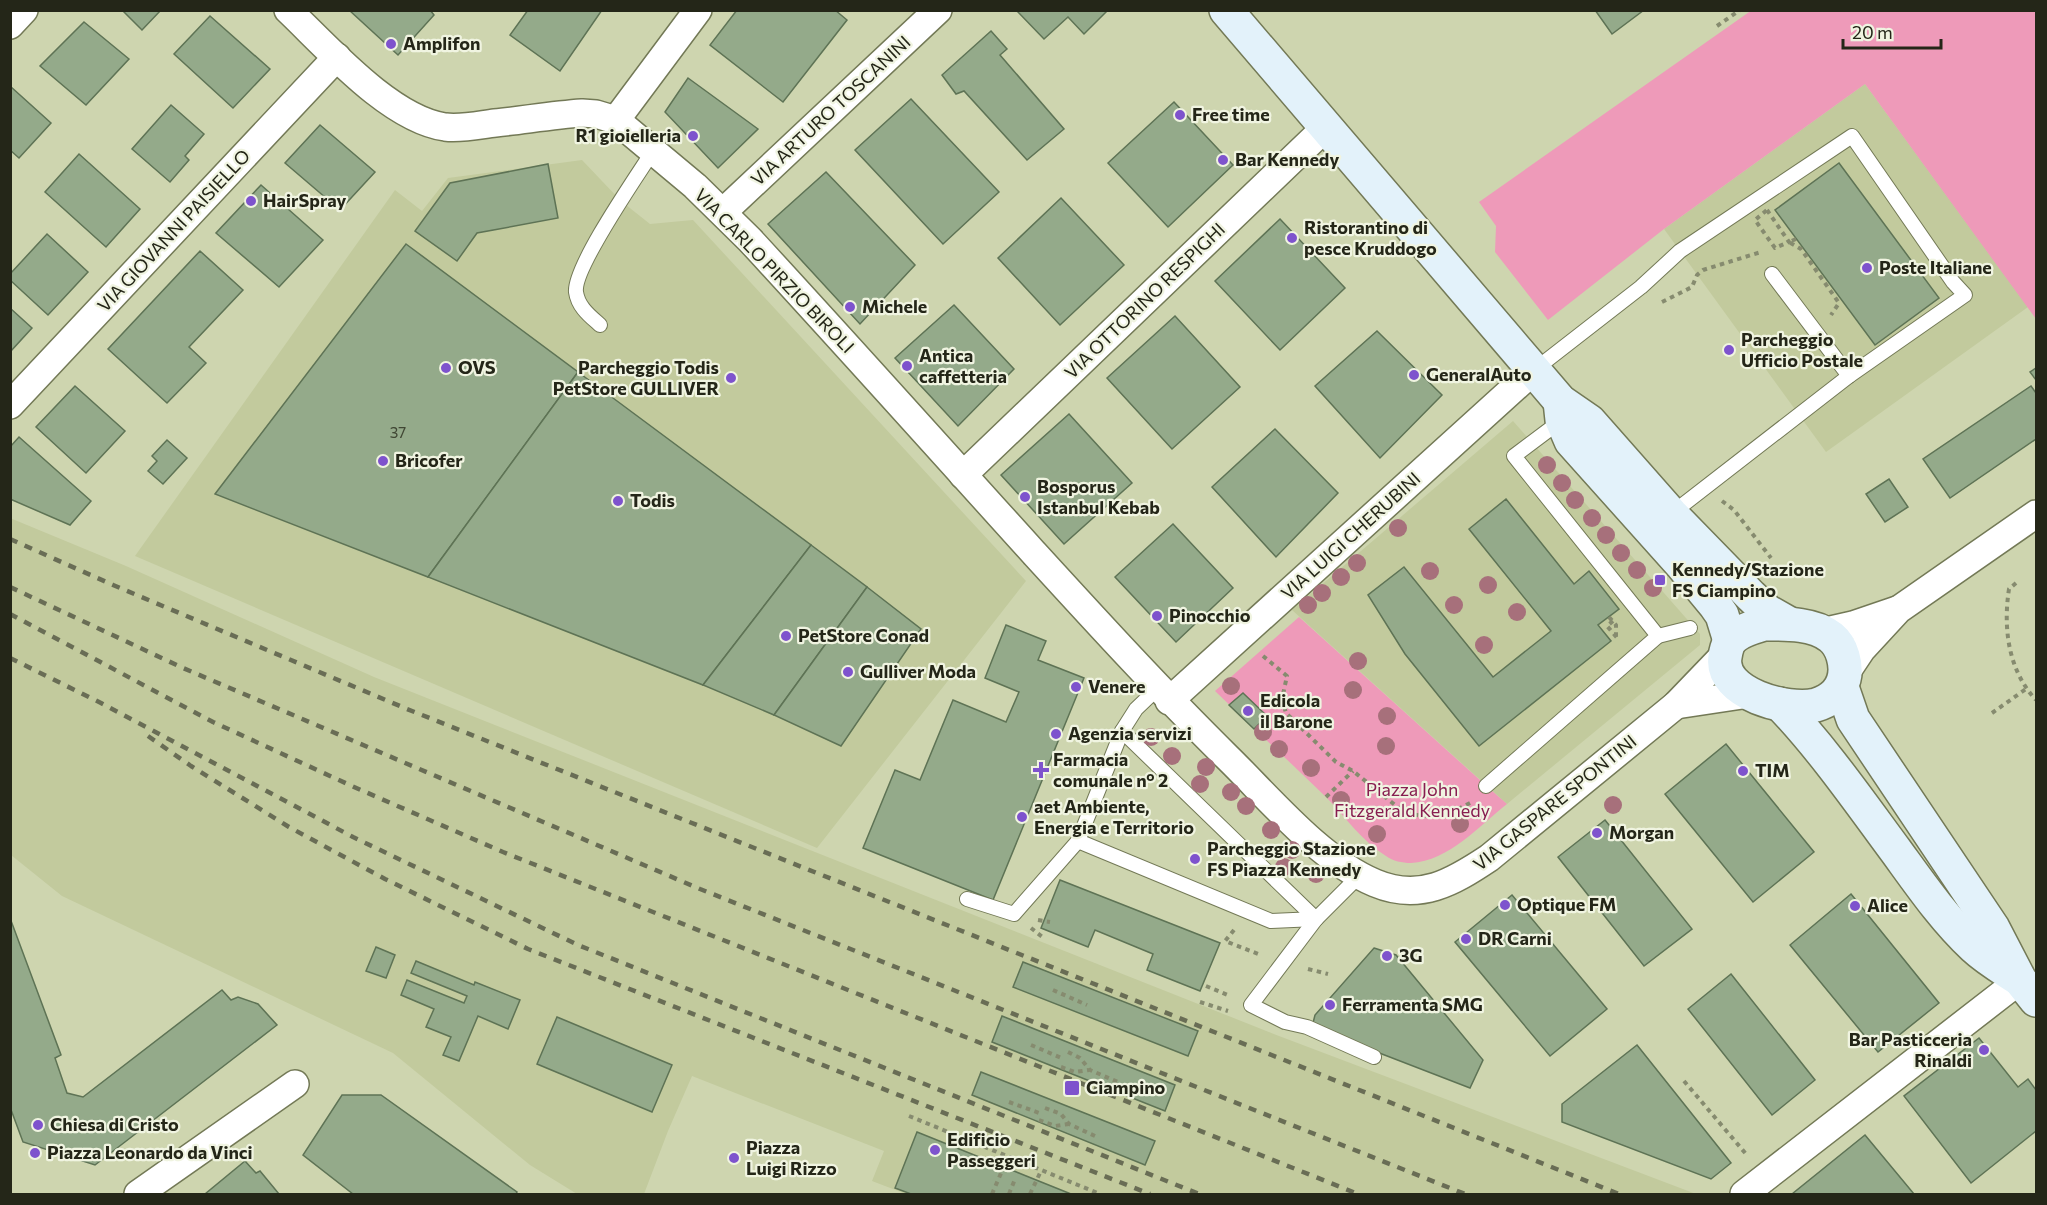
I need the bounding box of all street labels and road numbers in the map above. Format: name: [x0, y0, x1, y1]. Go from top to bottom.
street label: VIA ARTURO TOSCANINI: [746, 31, 915, 190]
street label: VIA GIOVANNI PAISIELLO: [92, 145, 254, 316]
street label: VIA CARLO PIRZIO BIROLI: [690, 183, 859, 357]
street label: VIA OTTORINO RESPIGHI: [1059, 218, 1229, 383]
street label: VIA LUIGI CHERUBINI: [1276, 467, 1425, 604]
street label: VIA GASPARE SPONTINI: [1468, 730, 1640, 875]

